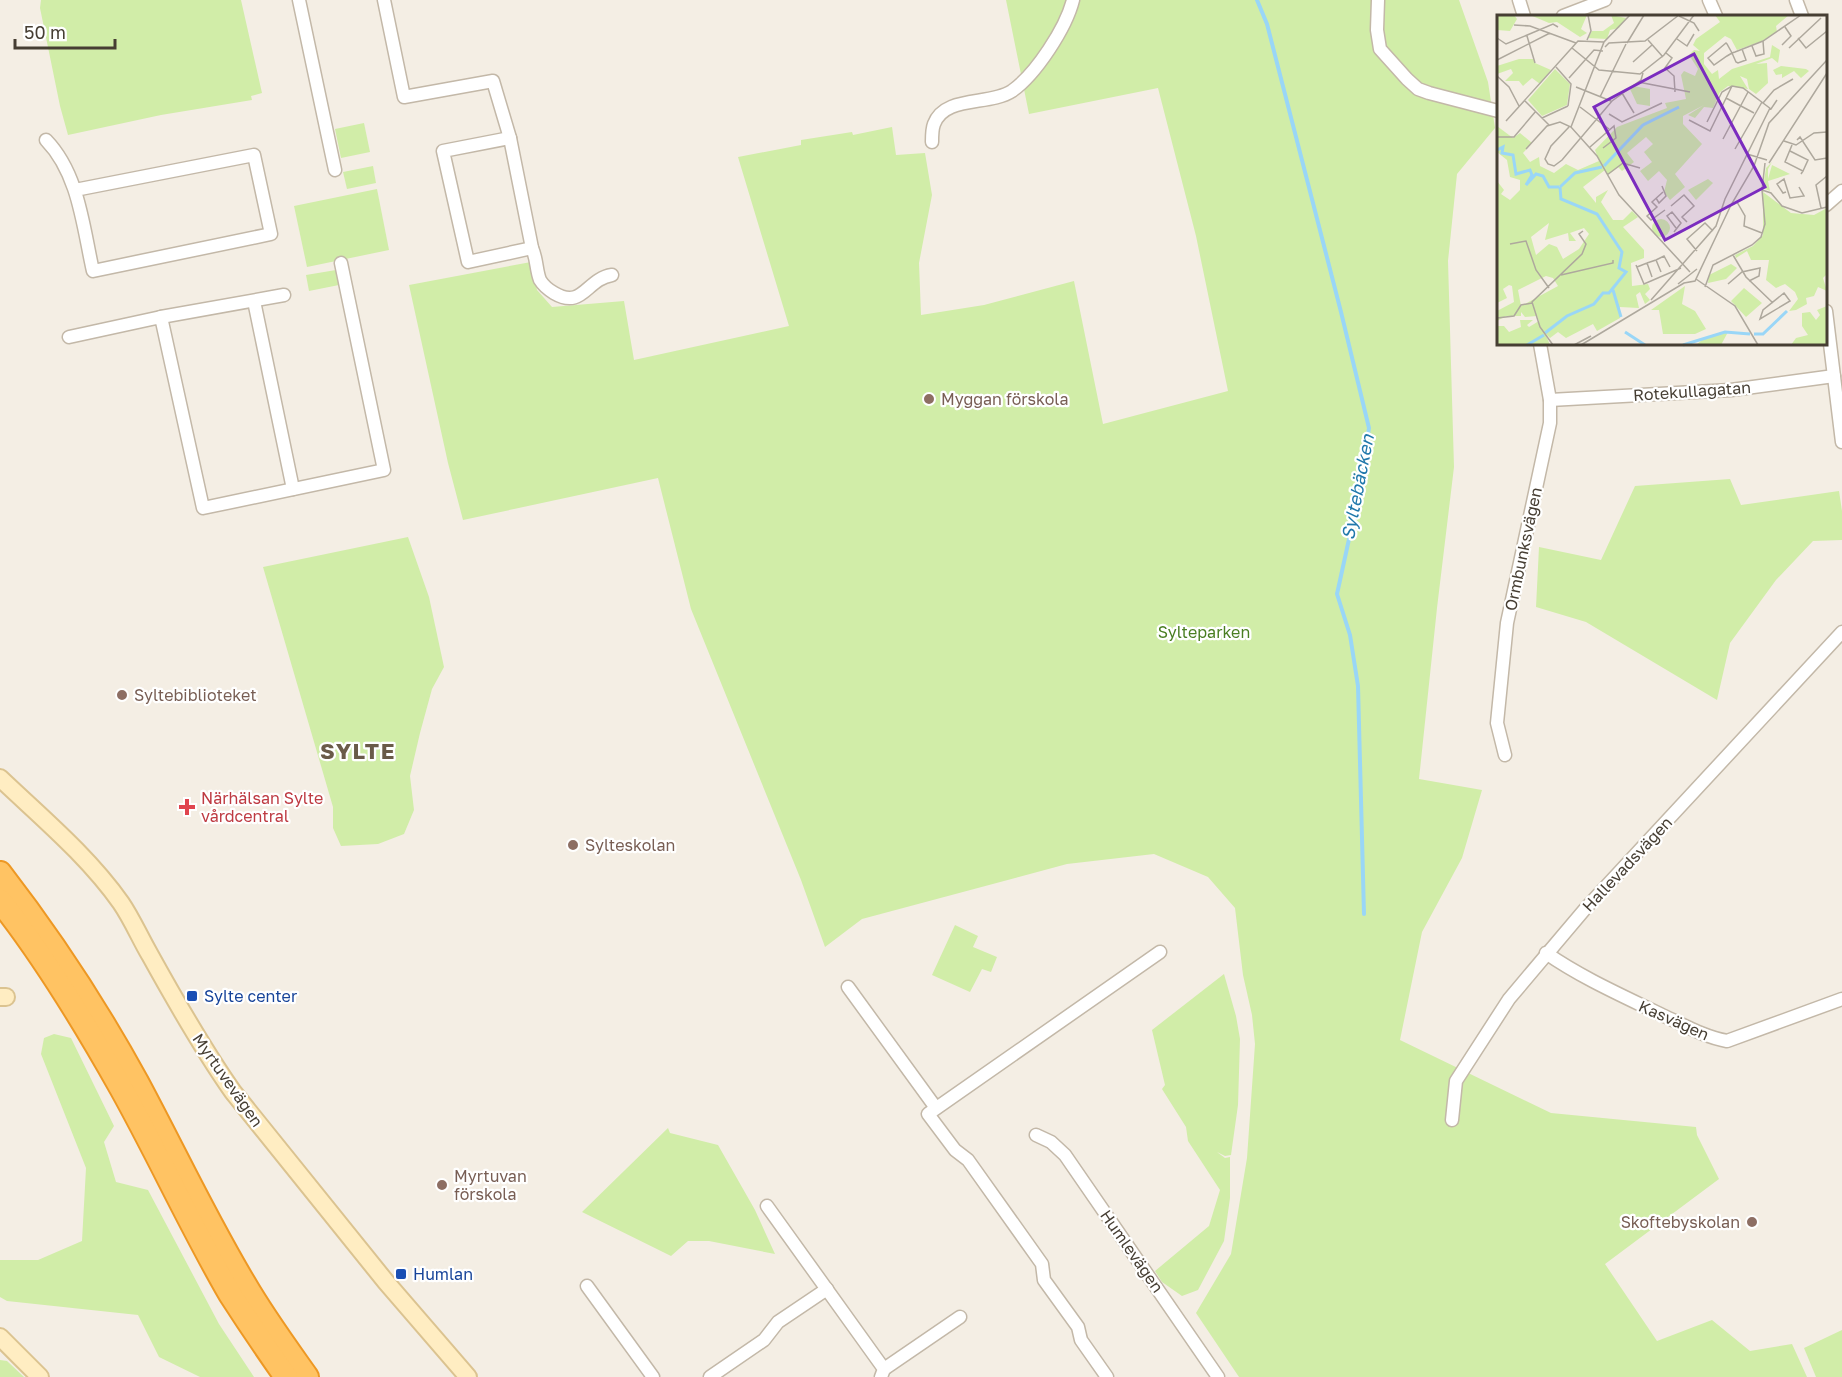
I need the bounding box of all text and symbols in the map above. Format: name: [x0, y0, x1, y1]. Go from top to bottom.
scale bar: [15, 12, 116, 50]
inset map: [1497, 15, 1827, 345]
text: 50 m: [24, 21, 66, 43]
street label: Rotekullagatan: [1632, 377, 1752, 405]
place label: Myggan förskola: [941, 389, 1068, 409]
marker: Myggan förskola: [922, 392, 936, 406]
water label: Syltebäcken: [1336, 432, 1378, 542]
street label: Ormbunksvägen: [1500, 485, 1546, 613]
park label: Sylteparken: [1158, 622, 1250, 642]
place label: Syltebiblioteket: [134, 685, 257, 705]
marker: Syltebiblioteket: [115, 688, 129, 702]
district label: SYLTE: [320, 737, 396, 764]
place label: Närhälsan Sylte vårdcentral: [201, 788, 323, 826]
marker: Närhälsan Sylte vårdcentral: [178, 798, 196, 816]
street label: Hallevadsvägen: [1578, 812, 1676, 916]
place label: Sylteskolan: [585, 835, 675, 855]
marker: Sylteskolan: [566, 838, 580, 852]
place label: Sylte center: [204, 986, 297, 1006]
marker: Sylte center: [185, 989, 199, 1003]
street label: Kasvägen: [1636, 996, 1712, 1044]
street label: Myrtuvevägen: [188, 1029, 268, 1131]
place label: Myrtuvan förskola: [454, 1166, 527, 1204]
marker: Myrtuvan förskola: [435, 1178, 449, 1192]
street label: Humlevägen: [1096, 1206, 1168, 1296]
place label: Skoftebyskolan: [1621, 1212, 1740, 1232]
marker: Skoftebyskolan: [1745, 1215, 1759, 1229]
place label: Humlan: [413, 1264, 473, 1284]
marker: Humlan: [394, 1267, 408, 1281]

